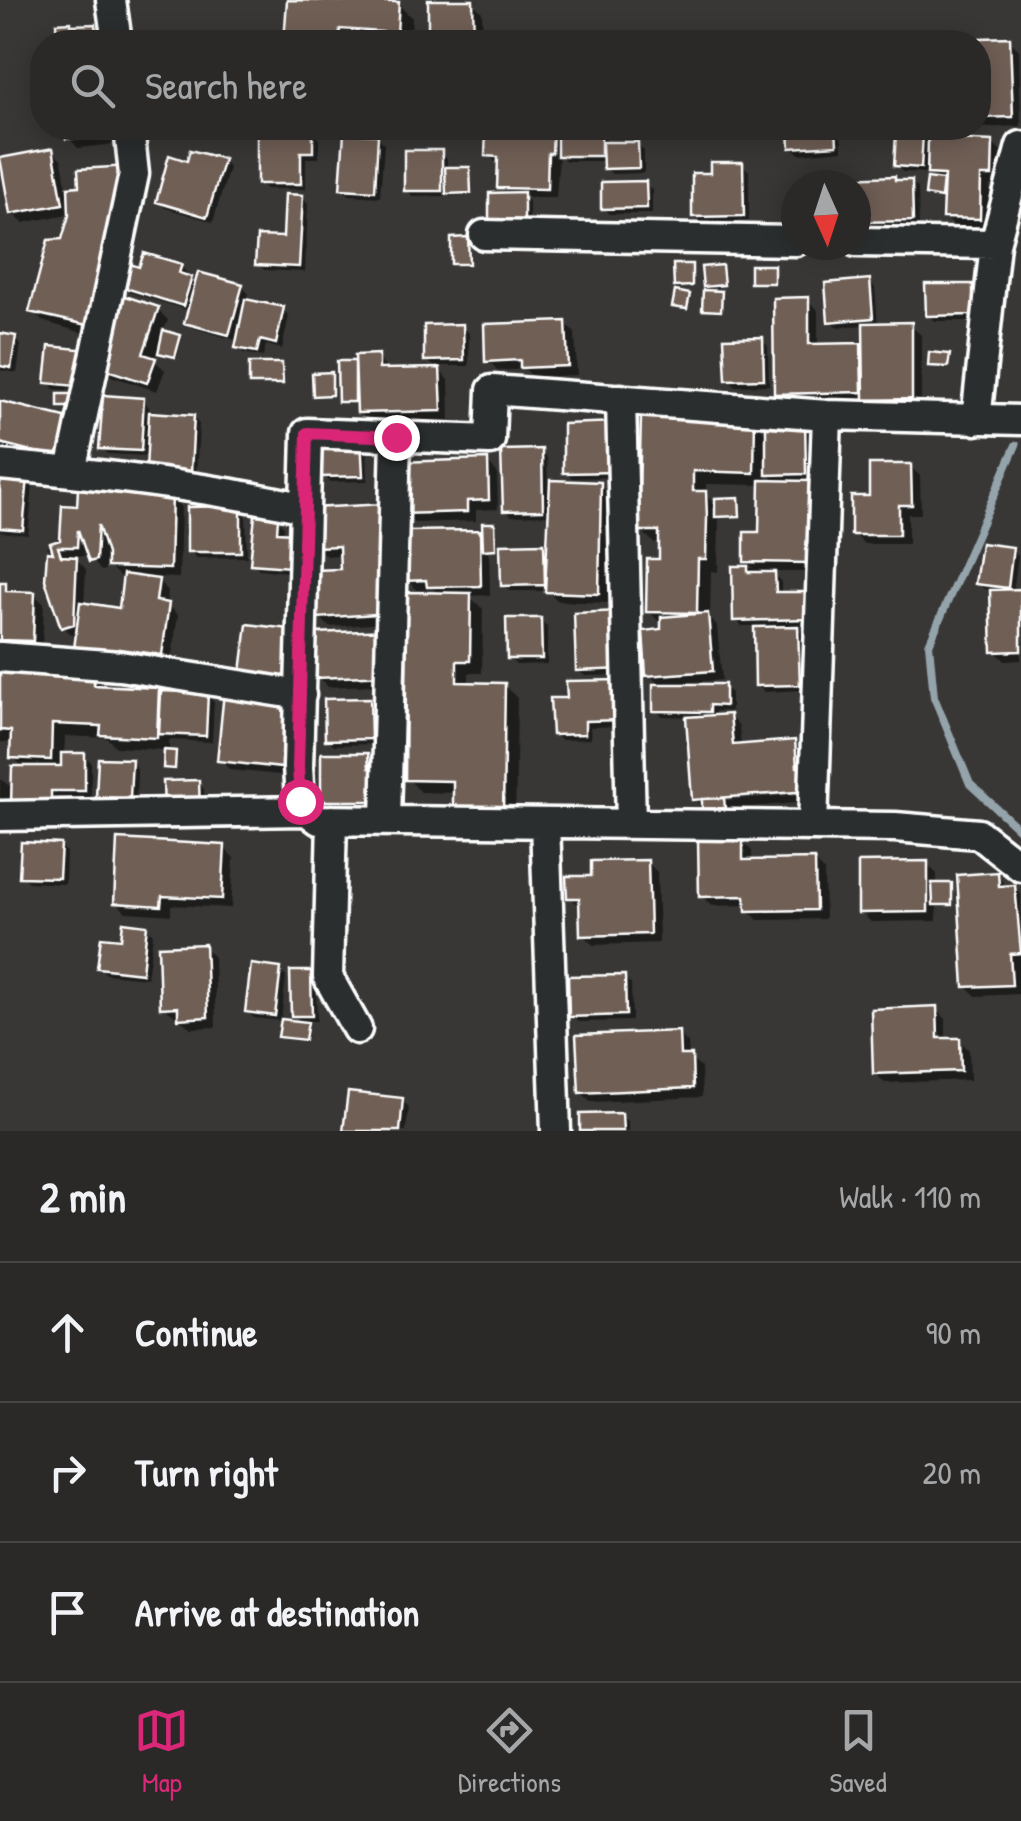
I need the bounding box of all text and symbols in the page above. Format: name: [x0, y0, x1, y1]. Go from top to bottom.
search box: [30, 30, 991, 140]
icon: search: [65, 58, 120, 113]
text: Search here: [145, 59, 307, 111]
north arrow: [781, 170, 871, 260]
route end: [374, 415, 420, 461]
route start: [278, 779, 324, 825]
text: 2 min: [40, 1168, 126, 1225]
text: Walk · 110 m: [839, 1175, 981, 1218]
icon: ahead: [40, 1305, 95, 1360]
text: Continue: [135, 1306, 257, 1358]
text: 90 m: [926, 1311, 981, 1354]
icon: right: [40, 1445, 95, 1500]
text: Turn right: [135, 1446, 278, 1498]
text: 20 m: [923, 1451, 981, 1494]
icon: arrive: [40, 1585, 95, 1640]
text: Arrive at destination: [135, 1586, 419, 1638]
tab: Map: [134, 1703, 189, 1801]
tab: Directions: [458, 1703, 561, 1801]
tab: Saved: [830, 1703, 887, 1801]

